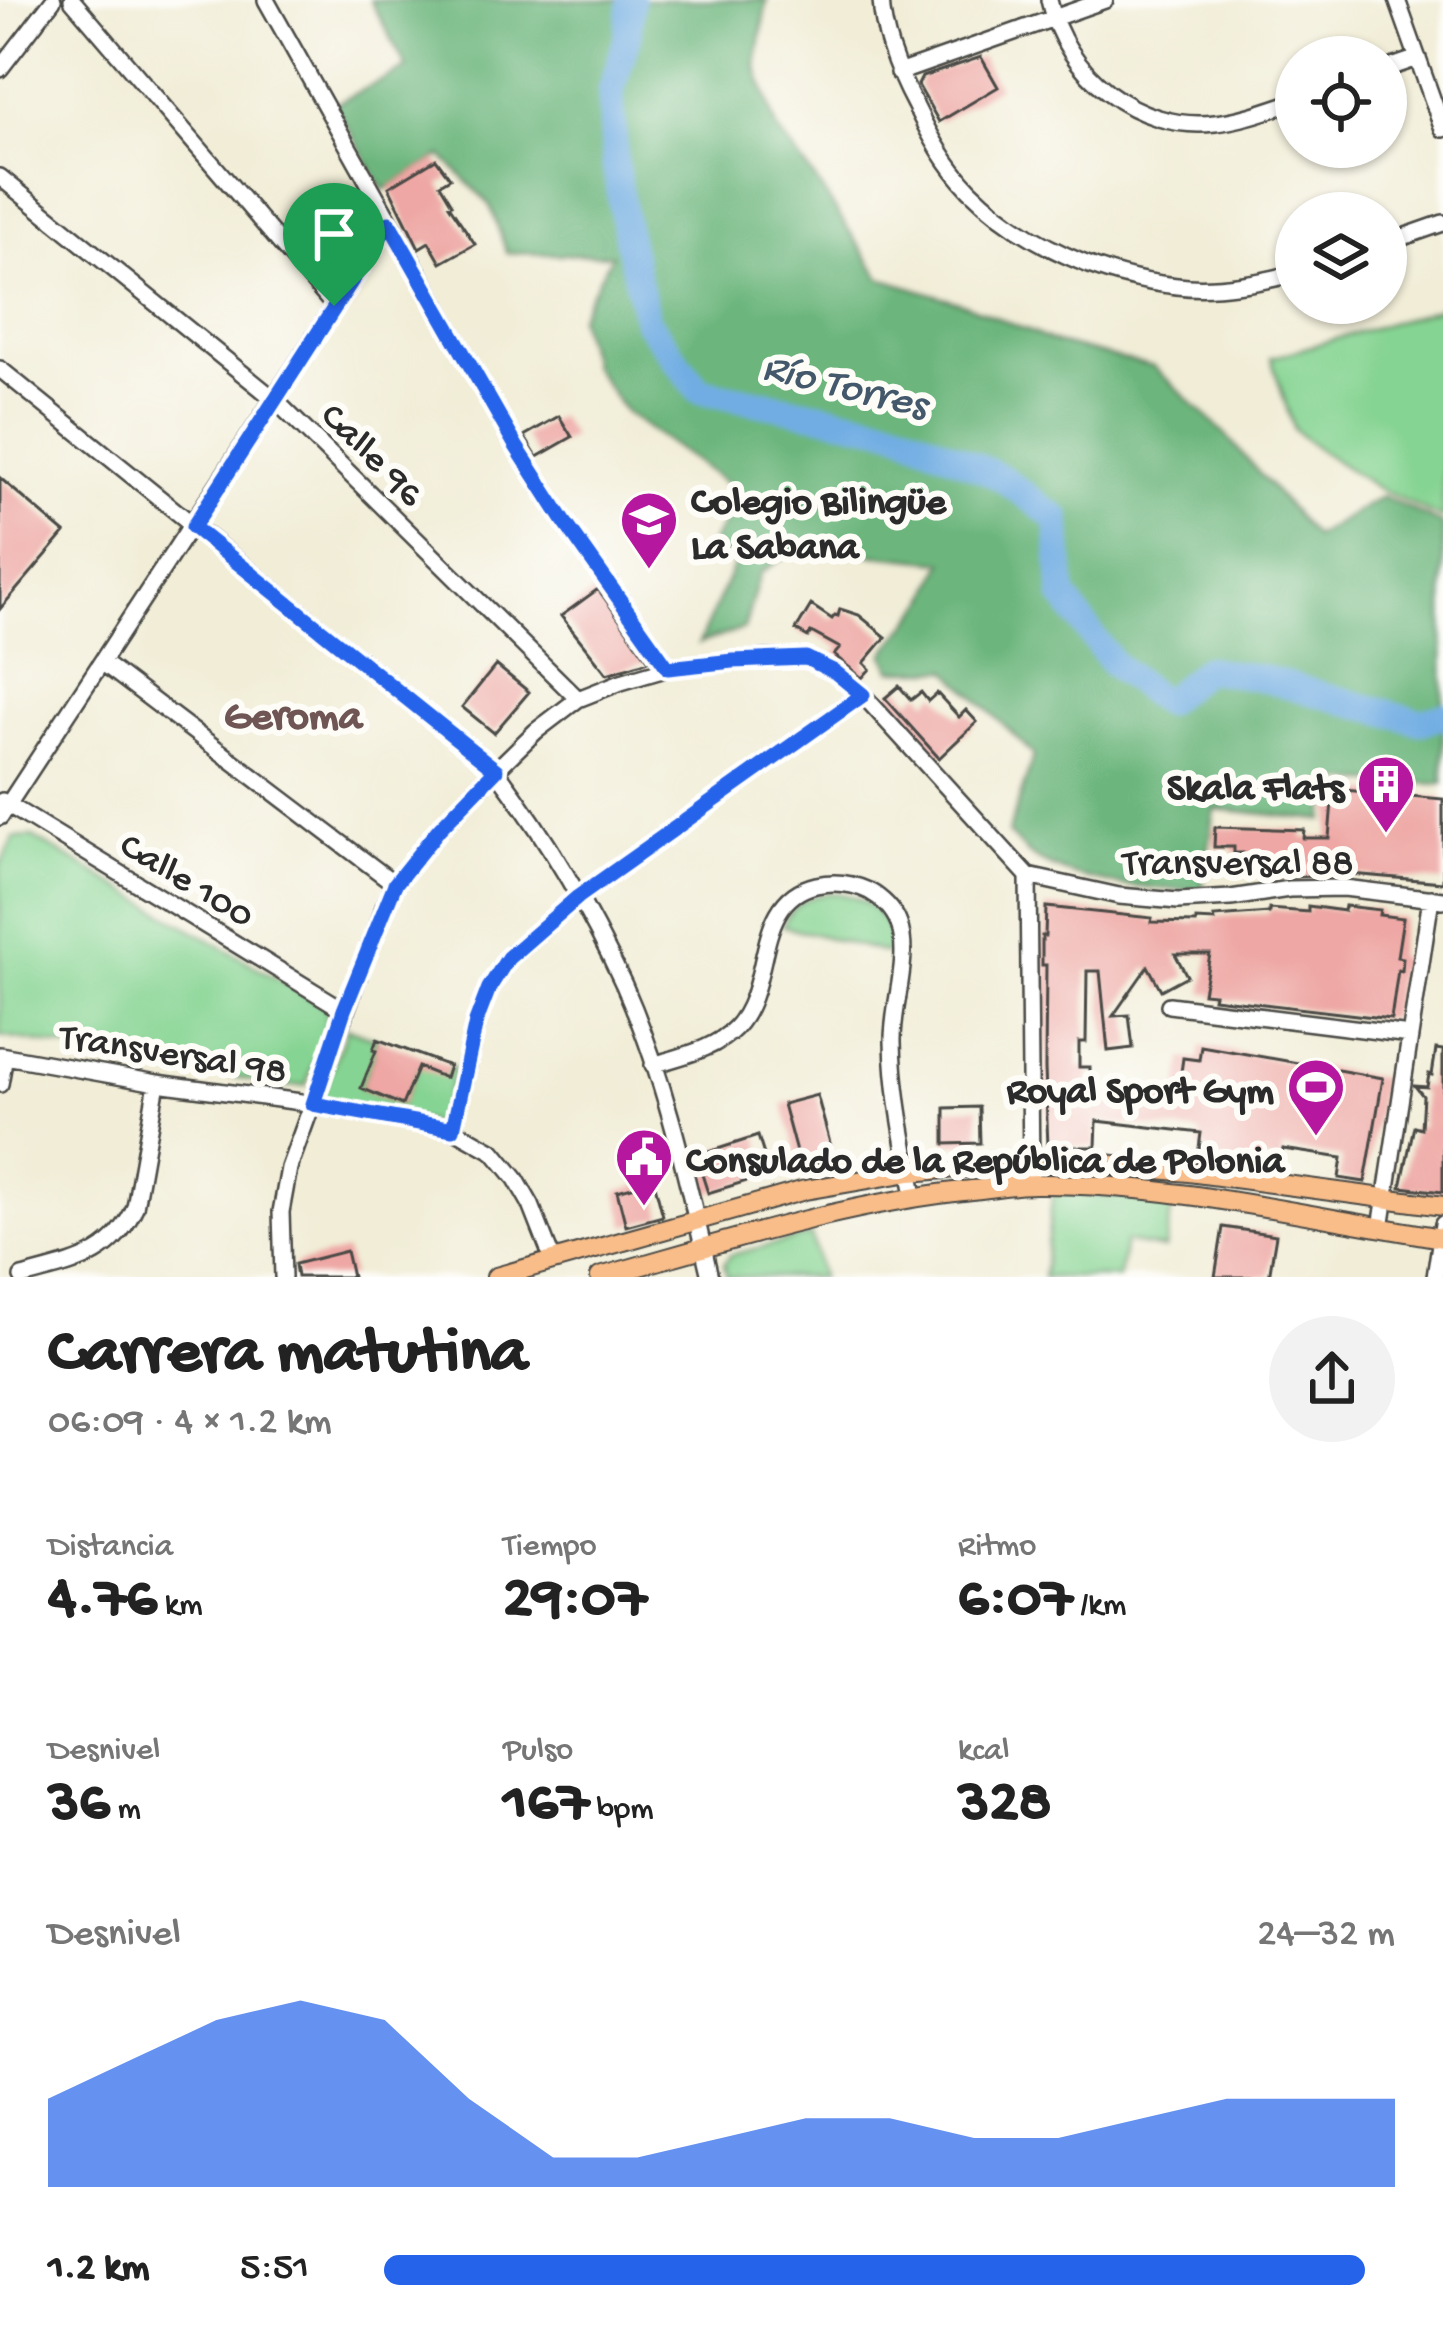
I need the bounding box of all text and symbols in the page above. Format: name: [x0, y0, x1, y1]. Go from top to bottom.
map controls: [1275, 36, 1407, 324]
button: locate: [1275, 36, 1407, 168]
pin: [283, 183, 385, 306]
button: layers: [1275, 192, 1407, 324]
icon: arrive: [301, 201, 367, 267]
water label: Río Torres: [757, 345, 935, 434]
street label: Calle 96: [308, 395, 432, 519]
place label: Colegio Bilingüe La Sabana: [691, 482, 948, 573]
school or university icon: Colegio Bilingüe La Sabana: [618, 489, 680, 571]
district label: Geroma: [224, 695, 365, 744]
building icon: Skala Flats: [1355, 753, 1417, 835]
place label: Skala Flats: [1167, 768, 1346, 814]
street label: Calle 100: [110, 825, 261, 941]
street label: Transversal 88: [1120, 843, 1354, 889]
street label: Transversal 98: [54, 1016, 290, 1098]
sports icon: Royal Sport Gym: [1285, 1056, 1347, 1138]
place label: Royal Sport Gym: [1007, 1071, 1274, 1117]
public building icon: Consulado de la República de Polonia: [613, 1126, 675, 1208]
place label: Consulado de la República de Polonia: [686, 1141, 1286, 1187]
button: share: [1269, 1316, 1395, 1442]
text: Carrera matutina: [48, 1317, 528, 1395]
text: 06:09 · 4 × 1.2 km: [48, 1401, 332, 1447]
text: Distancia: [48, 1529, 173, 1567]
text: Tiempo: [503, 1529, 597, 1567]
text: Ritmo: [958, 1529, 1036, 1567]
text: 4.76: [48, 1567, 157, 1637]
text: 29:07: [503, 1567, 647, 1637]
text: 6:07: [958, 1567, 1073, 1637]
text: km: [157, 1588, 203, 1626]
text: /km: [1073, 1588, 1126, 1626]
text: Desnivel: [48, 1733, 160, 1771]
text: Pulso: [503, 1733, 573, 1771]
text: kcal: [958, 1733, 1010, 1771]
text: 36: [48, 1771, 110, 1841]
text: 167: [503, 1771, 589, 1841]
text: 328: [958, 1771, 1051, 1841]
text: m: [110, 1792, 141, 1830]
text: bpm: [589, 1792, 654, 1830]
text: Desnivel: [48, 1913, 181, 1959]
text: 24–32 m: [1257, 1913, 1395, 1959]
text: 1.2 km: [48, 2247, 149, 2293]
text: 5:51: [240, 2247, 309, 2293]

